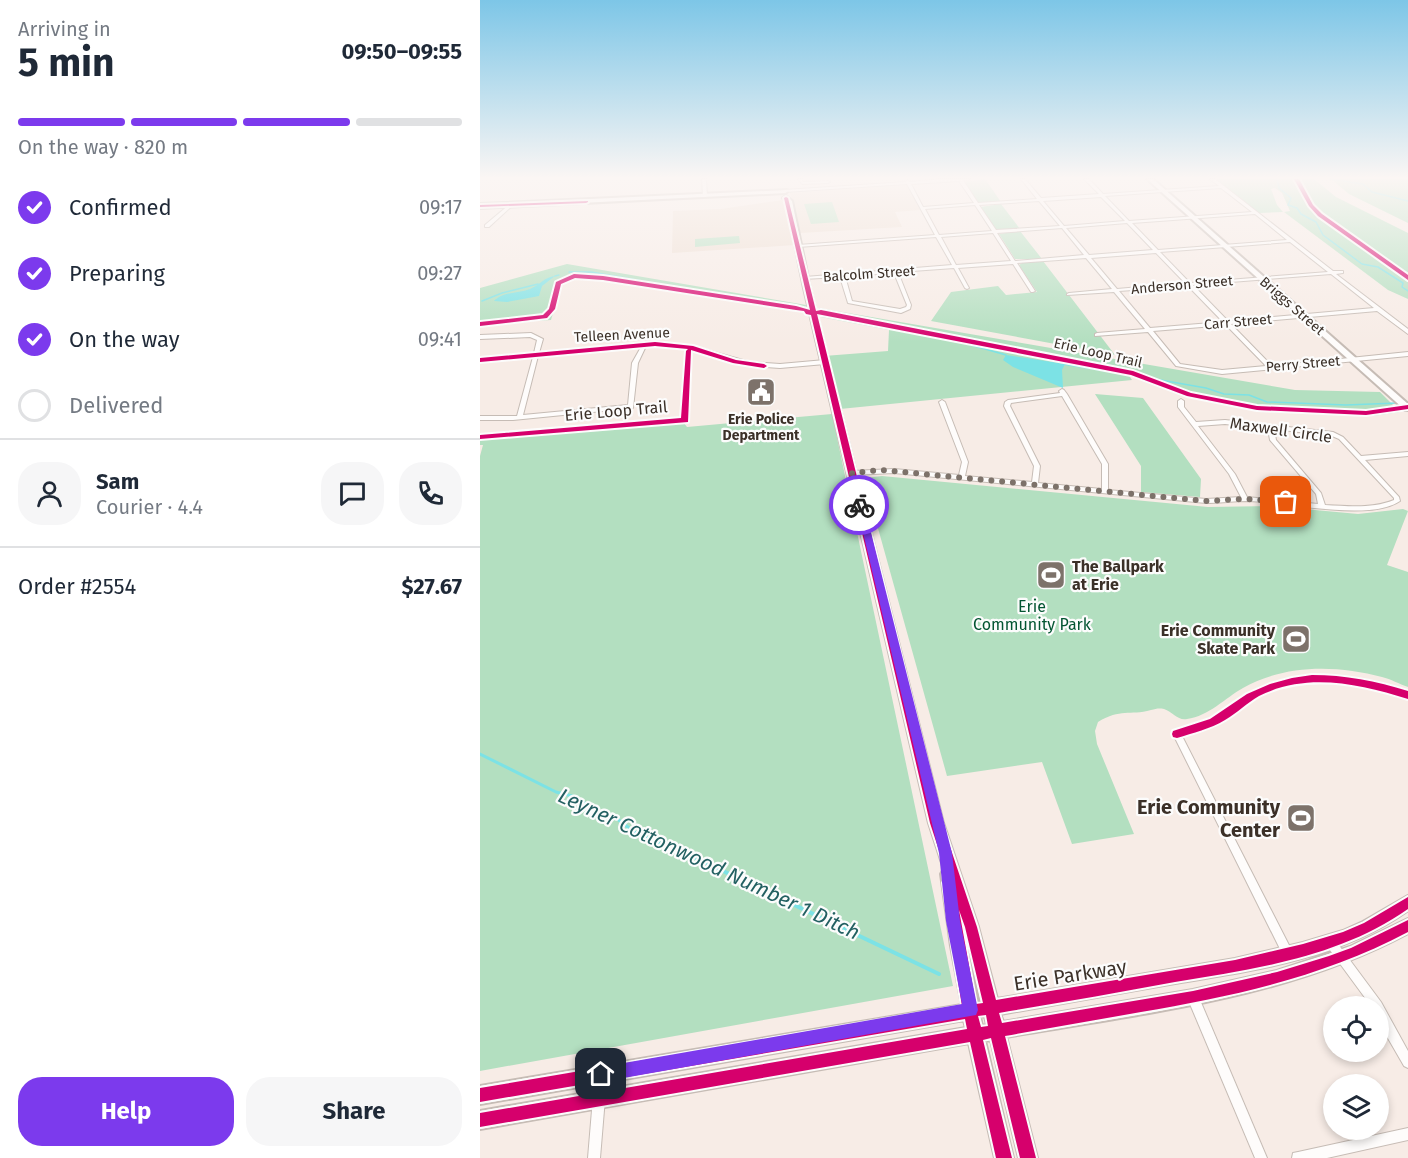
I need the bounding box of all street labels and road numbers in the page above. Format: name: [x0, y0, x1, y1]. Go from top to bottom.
street label: Balcolm Street: [822, 262, 917, 286]
street label: Anderson Street: [1130, 272, 1234, 298]
street label: Briggs Street: [1256, 273, 1329, 339]
street label: Carr Street: [1203, 310, 1273, 333]
street label: Telleen Avenue: [574, 324, 670, 346]
street label: Erie Loop Trail: [1052, 335, 1144, 371]
street label: Perry Street: [1265, 352, 1342, 376]
street label: Erie Loop Trail: [564, 397, 669, 425]
street label: Maxwell Circle: [1229, 413, 1333, 447]
street label: Erie Parkway: [1012, 954, 1128, 996]

